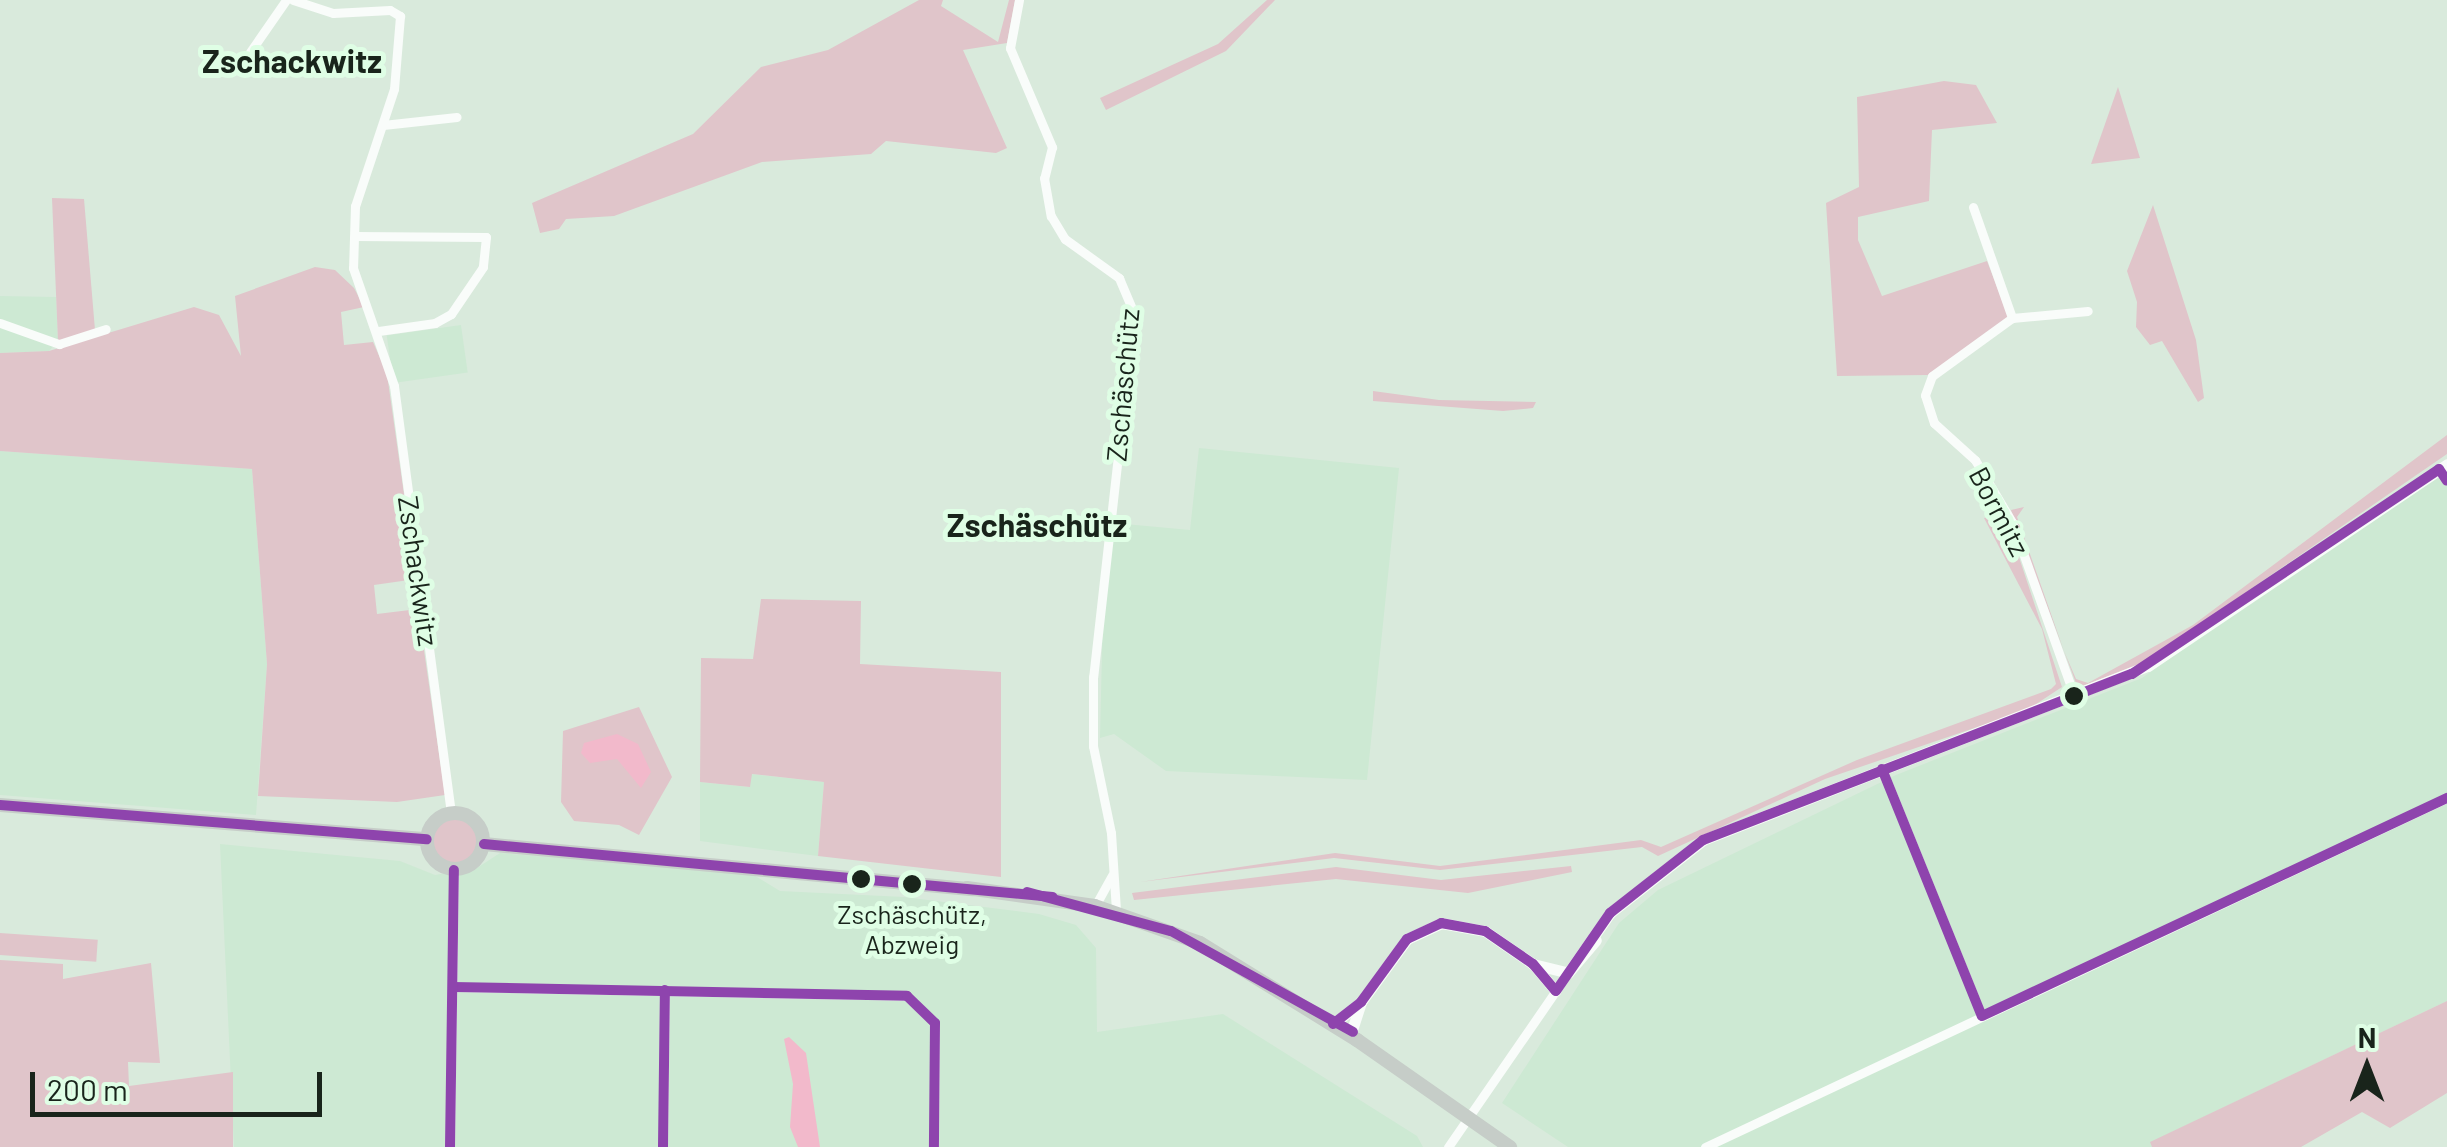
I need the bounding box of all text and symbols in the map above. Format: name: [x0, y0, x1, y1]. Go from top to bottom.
district label: Zschackwitz: [202, 41, 382, 79]
street label: Zschäschütz: [1099, 307, 1145, 463]
street label: Bormitz: [1963, 461, 2037, 561]
street label: Zschackwitz: [392, 494, 446, 648]
district label: Zschäschütz: [947, 505, 1127, 543]
unlabelled marker: [2064, 686, 2084, 706]
unlabelled marker: [851, 869, 871, 889]
marker: Zschäschütz, Abzweig: [902, 874, 922, 894]
place label: Zschäschütz, Abzweig: [837, 898, 987, 960]
north arrow: [2317, 1017, 2417, 1117]
text: N: [2358, 1020, 2376, 1054]
scale bar: [35, 1052, 328, 1114]
text: 200 m: [47, 1071, 128, 1107]

